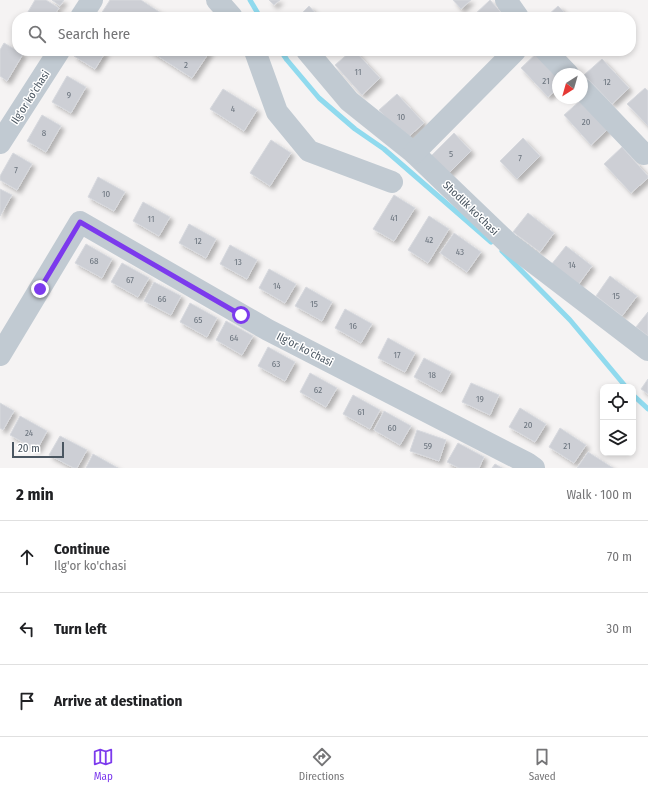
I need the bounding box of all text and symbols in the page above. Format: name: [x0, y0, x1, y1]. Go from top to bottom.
search box: [12, 12, 636, 56]
icon: search: [26, 23, 48, 45]
text: Search here: [58, 25, 130, 43]
house number: 2: [184, 60, 188, 70]
house number: 11: [355, 67, 361, 77]
street label: Ilg'or ko'chasi: [8, 68, 53, 127]
north arrow: [552, 68, 588, 104]
house number: 21: [542, 76, 550, 86]
house number: 12: [603, 77, 611, 87]
house number: 9: [67, 90, 71, 100]
house number: 4: [231, 104, 236, 114]
house number: 10: [397, 112, 405, 122]
house number: 20: [582, 117, 591, 127]
house number: 8: [42, 128, 47, 138]
house number: 5: [449, 149, 453, 159]
house number: 7: [518, 153, 522, 163]
house number: 7: [14, 165, 18, 175]
street label: Shodlik ko'chasi: [440, 179, 501, 238]
house number: 10: [102, 189, 110, 199]
house number: 41: [390, 213, 398, 223]
house number: 11: [148, 214, 154, 224]
house number: 42: [425, 235, 433, 245]
house number: 12: [194, 236, 202, 246]
house number: 43: [456, 247, 464, 257]
house number: 68: [90, 256, 99, 266]
house number: 13: [234, 257, 242, 267]
house number: 14: [568, 260, 577, 270]
house number: 67: [126, 275, 134, 285]
route end: [31, 280, 49, 298]
house number: 14: [273, 281, 282, 291]
house number: 15: [612, 291, 620, 301]
house number: 66: [158, 294, 167, 304]
house number: 15: [310, 299, 318, 309]
route start: [232, 306, 250, 324]
house number: 65: [194, 315, 202, 325]
house number: 16: [349, 321, 358, 331]
street label: Ilg'or ko'chasi: [274, 330, 335, 369]
house number: 64: [230, 333, 239, 343]
house number: 17: [393, 350, 401, 360]
house number: 63: [272, 359, 280, 369]
house number: 18: [428, 370, 437, 380]
map controls: [600, 384, 636, 456]
button: locate: [600, 384, 636, 420]
house number: 62: [314, 385, 322, 395]
house number: 19: [476, 394, 484, 404]
house number: 61: [357, 407, 365, 417]
house number: 20: [524, 420, 533, 430]
button: layers: [600, 420, 636, 456]
house number: 60: [387, 423, 397, 433]
house number: 24: [25, 428, 34, 438]
scale bar: [12, 440, 64, 459]
house number: 59: [424, 441, 432, 451]
house number: 21: [563, 441, 571, 451]
text: 20 m: [18, 442, 40, 455]
text: 2 min: [16, 484, 54, 505]
text: Walk · 100 m: [566, 487, 632, 502]
text: Continue: [54, 540, 110, 558]
icon: ahead: [16, 546, 38, 568]
text: 70 m: [607, 549, 632, 564]
text: Ilg'or ko'chasi: [54, 558, 127, 573]
icon: left: [16, 618, 38, 640]
text: Turn left: [54, 620, 107, 638]
text: 30 m: [606, 621, 632, 636]
icon: arrive: [16, 690, 38, 712]
text: Arrive at destination: [54, 692, 182, 710]
tab: Map: [92, 746, 114, 783]
tab: Directions: [299, 746, 344, 783]
tab: Saved: [529, 746, 556, 783]

